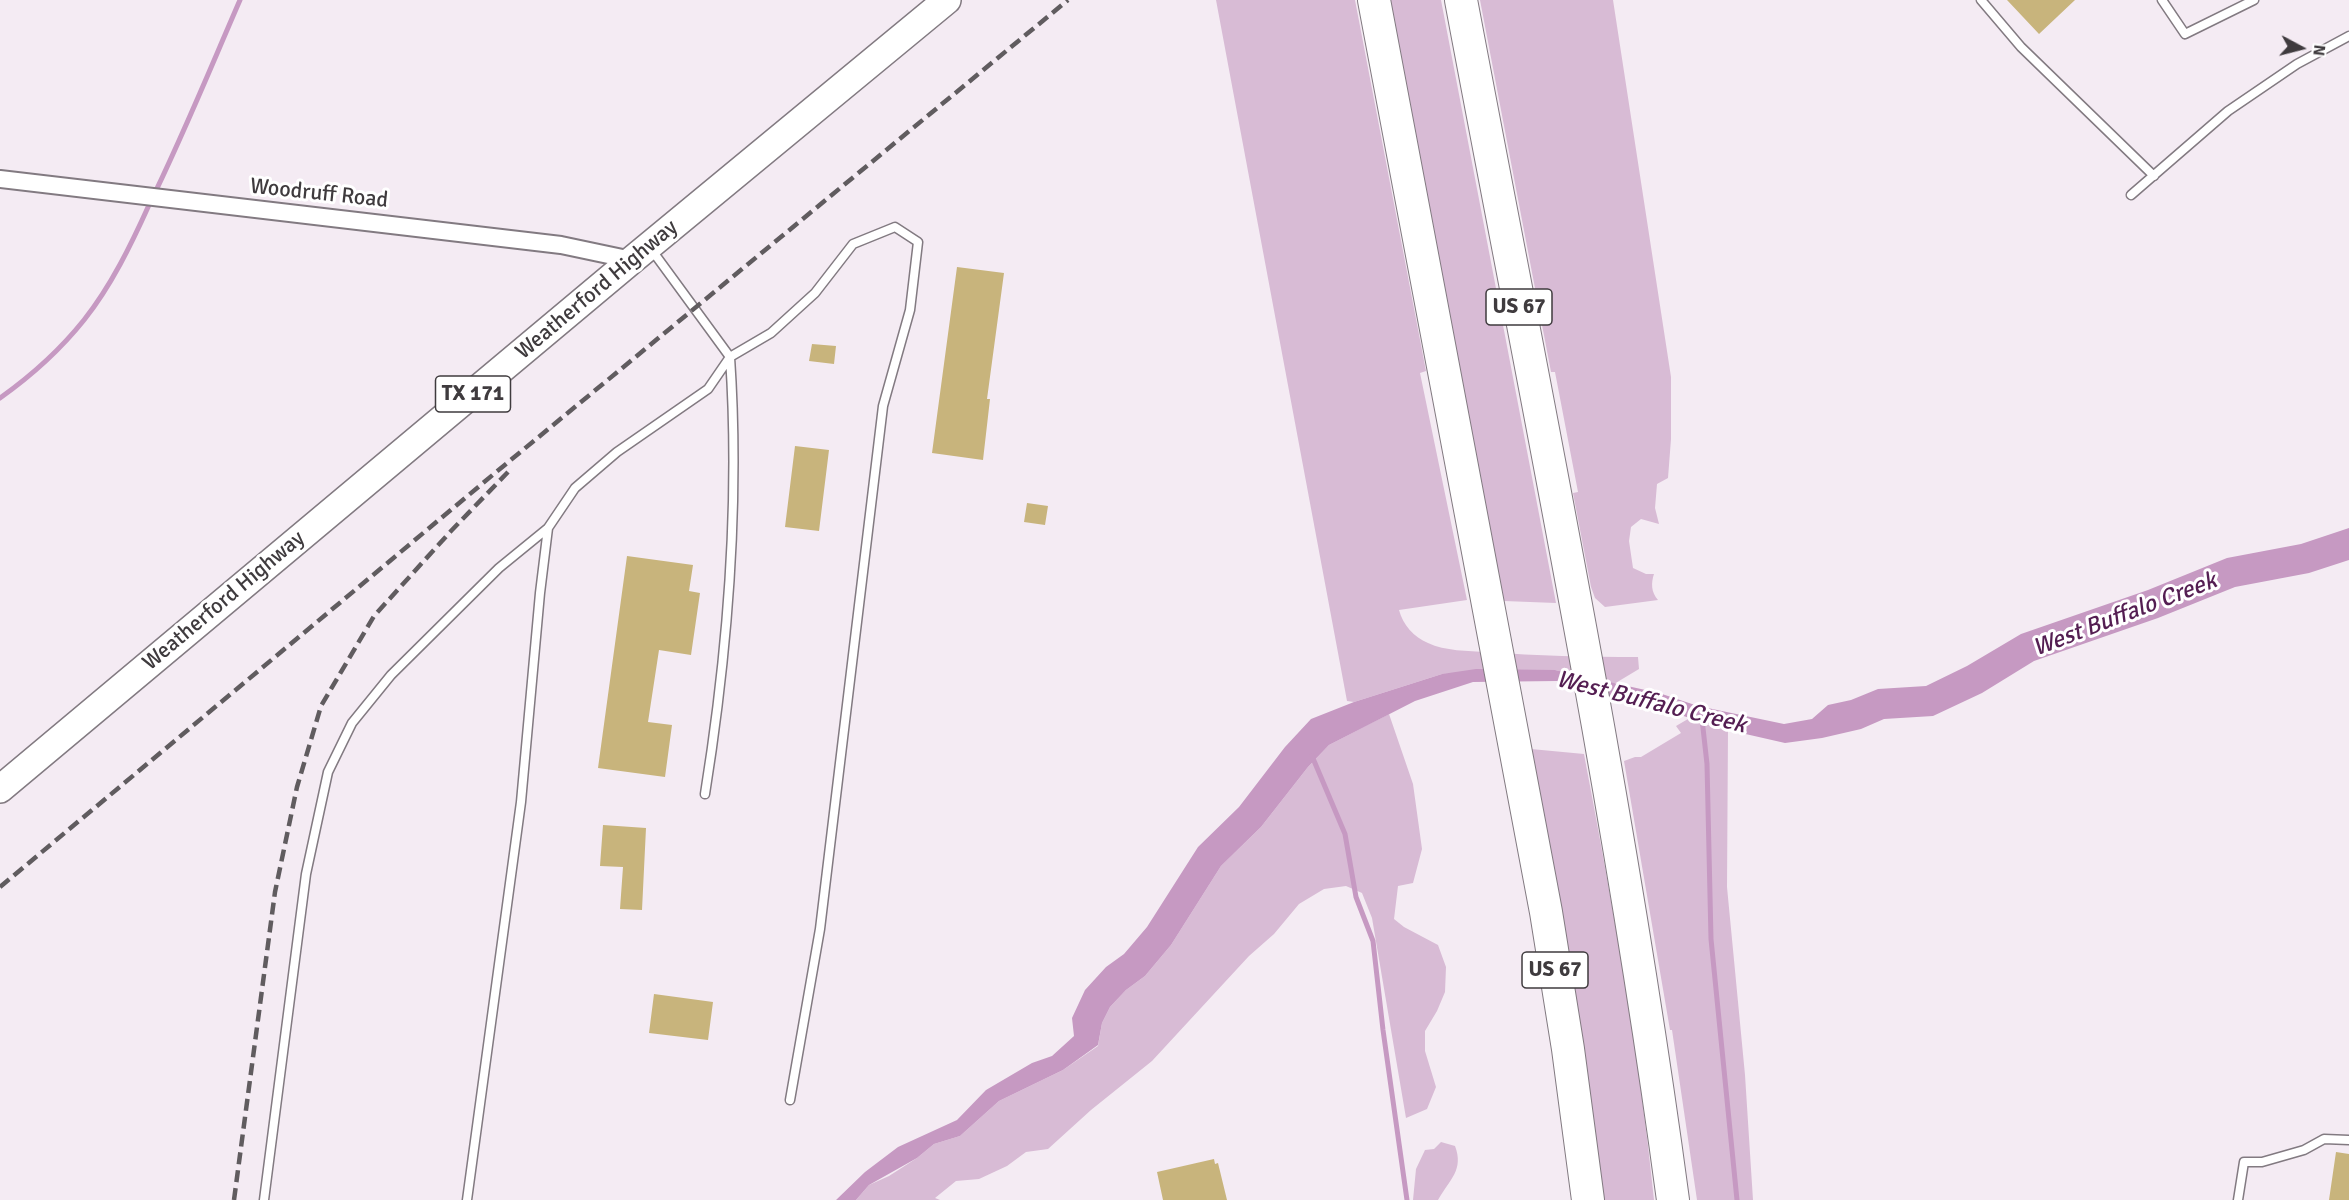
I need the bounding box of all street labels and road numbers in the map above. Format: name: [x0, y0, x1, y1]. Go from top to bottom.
street label: Woodruff Road: [249, 174, 389, 214]
street label: Weatherford Highway: [511, 215, 683, 365]
road number: US 67: [1486, 289, 1552, 325]
road number: TX 171: [436, 376, 510, 412]
street label: Weatherford Highway: [138, 526, 310, 676]
road number: US 67: [1522, 952, 1588, 988]

